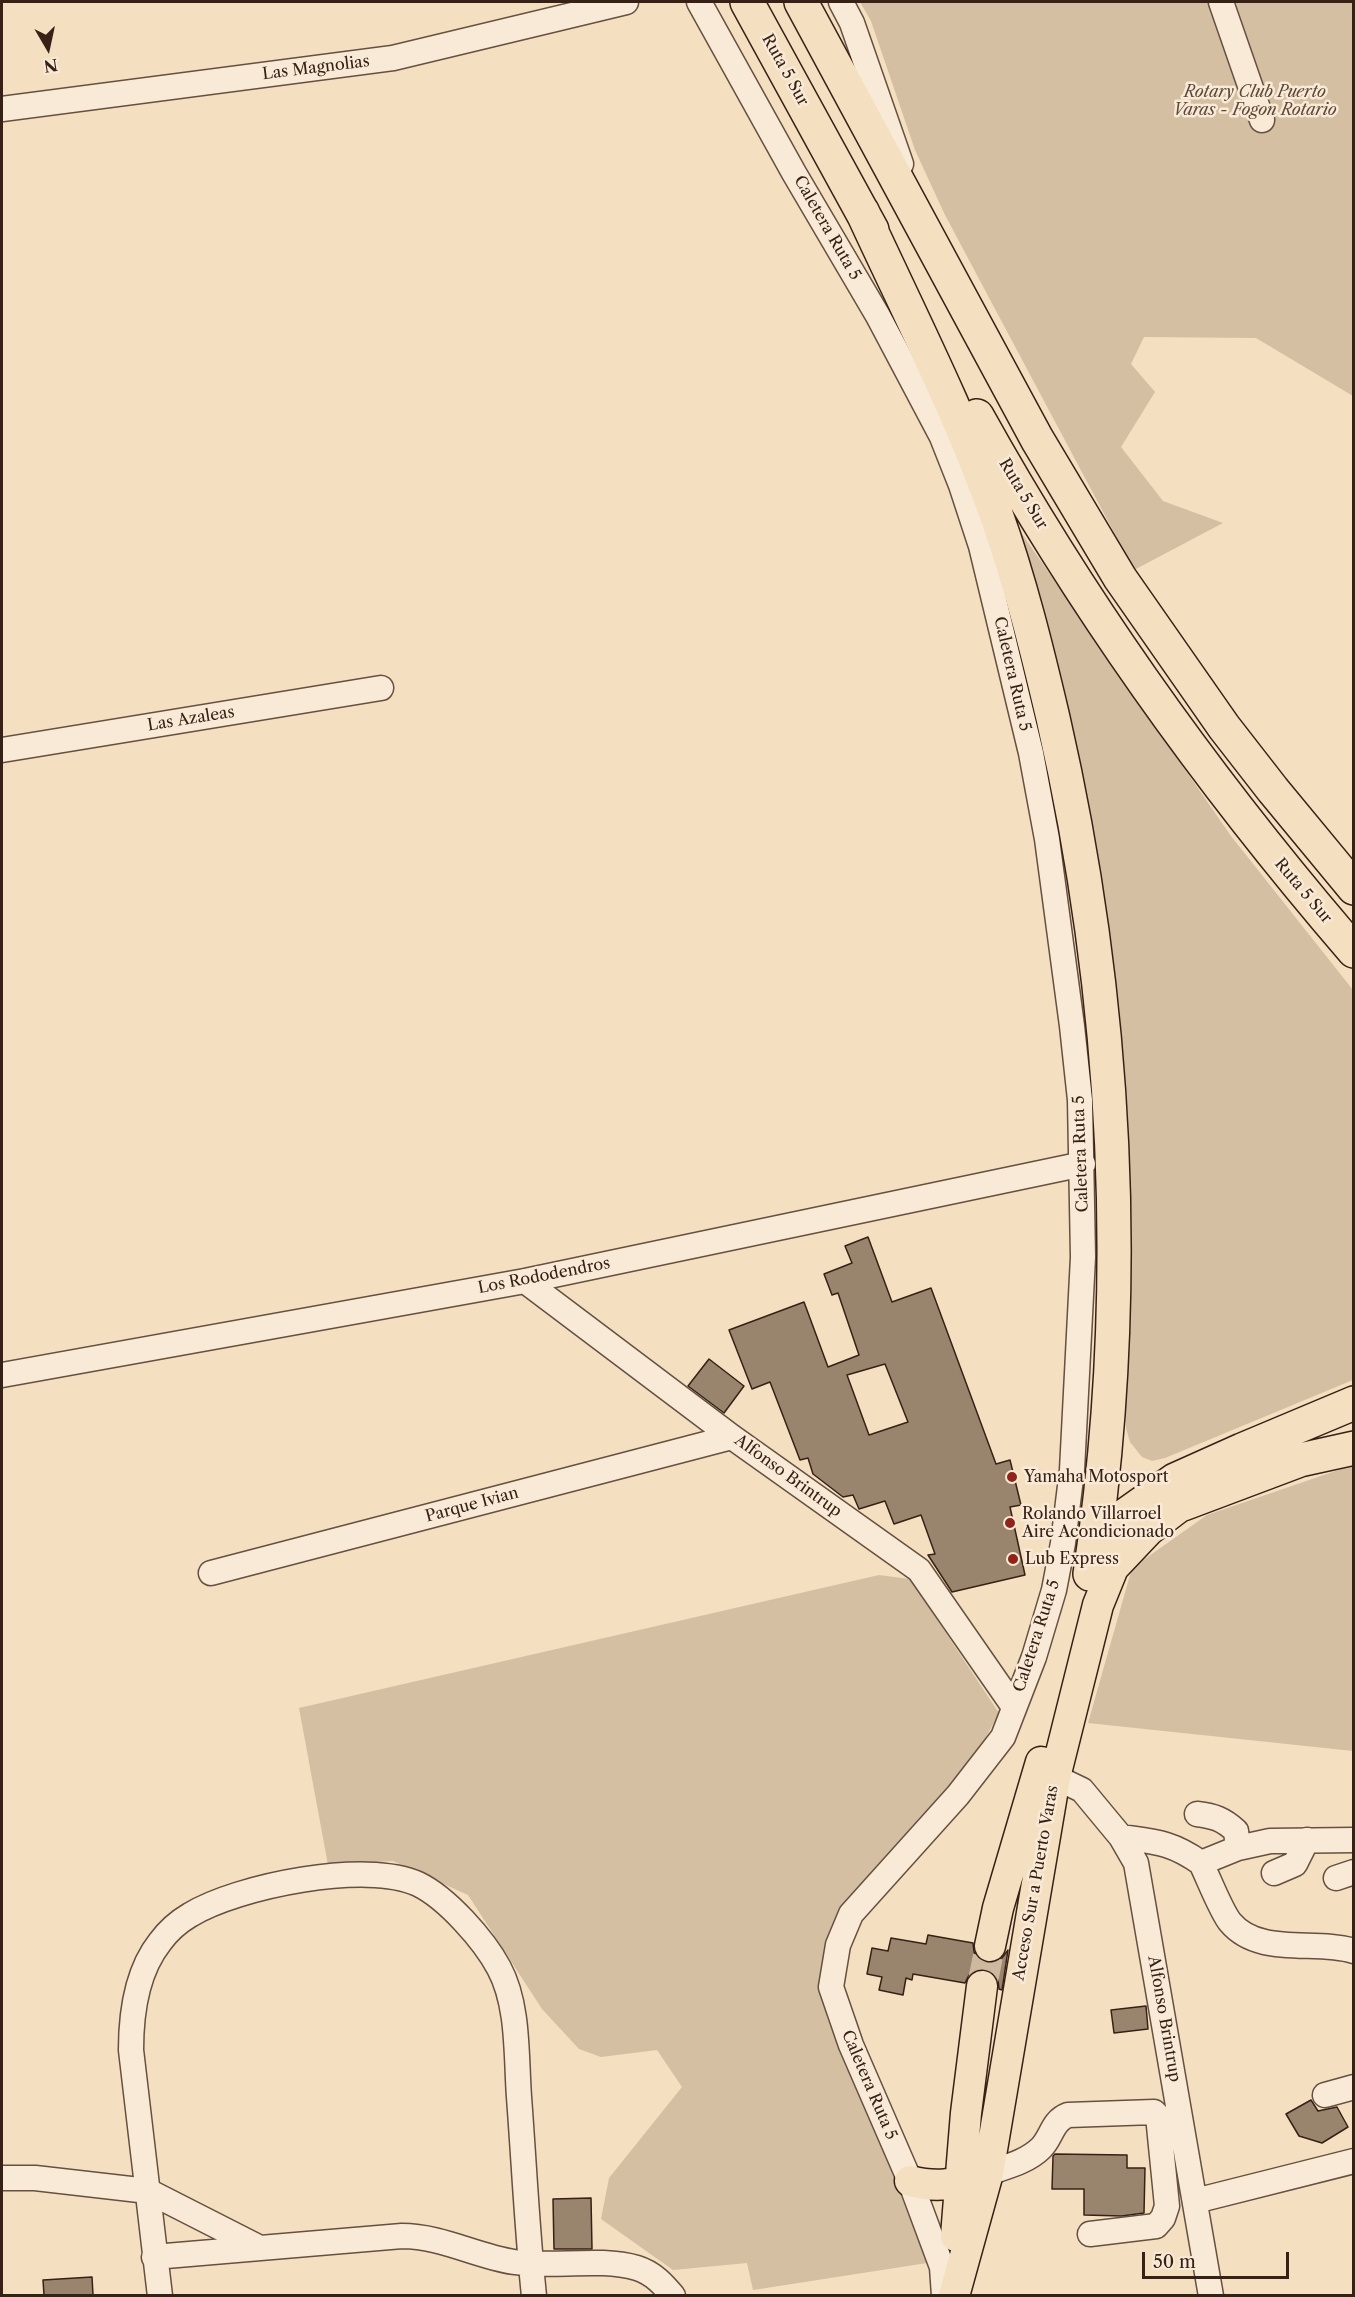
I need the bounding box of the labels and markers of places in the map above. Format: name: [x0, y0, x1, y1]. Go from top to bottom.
place label: Yamaha Motosport: [1024, 1467, 1168, 1487]
marker: Yamaha Motosport: [1005, 1470, 1019, 1484]
place label: Rolando Villarroel Aire Acondicionado: [1022, 1504, 1174, 1542]
marker: Rolando Villarroel Aire Acondicionado: [1003, 1516, 1017, 1530]
place label: Lub Express: [1025, 1549, 1119, 1569]
marker: Lub Express: [1006, 1552, 1020, 1566]

